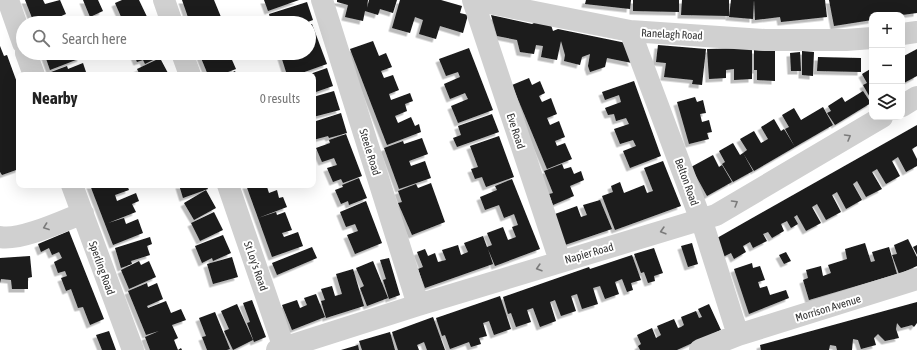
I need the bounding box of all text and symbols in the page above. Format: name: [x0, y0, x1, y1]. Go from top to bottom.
map controls: [869, 12, 905, 120]
button: +: [869, 12, 905, 48]
search box: [16, 16, 316, 60]
street label: Ranelagh Road: [641, 26, 703, 42]
icon: search: [30, 27, 52, 49]
text: Search here: [62, 30, 127, 47]
button: −: [869, 48, 905, 84]
button: layers: [869, 84, 905, 120]
text: Nearby: [32, 88, 78, 108]
text: 0 results: [260, 91, 300, 106]
street label: Eve Road: [505, 112, 527, 150]
street label: Steele Road: [357, 127, 383, 177]
one-way arrow: [844, 135, 851, 142]
street label: Belton Road: [673, 157, 701, 207]
one-way arrow: [731, 200, 738, 207]
one-way arrow: [43, 222, 50, 230]
one-way arrow: [660, 226, 667, 235]
street label: Sperling Road: [87, 240, 117, 296]
street label: St Loy's Road: [242, 240, 270, 292]
street label: Napier Road: [563, 240, 615, 266]
one-way arrow: [535, 263, 542, 272]
street label: Morrison Avenue: [794, 292, 862, 324]

